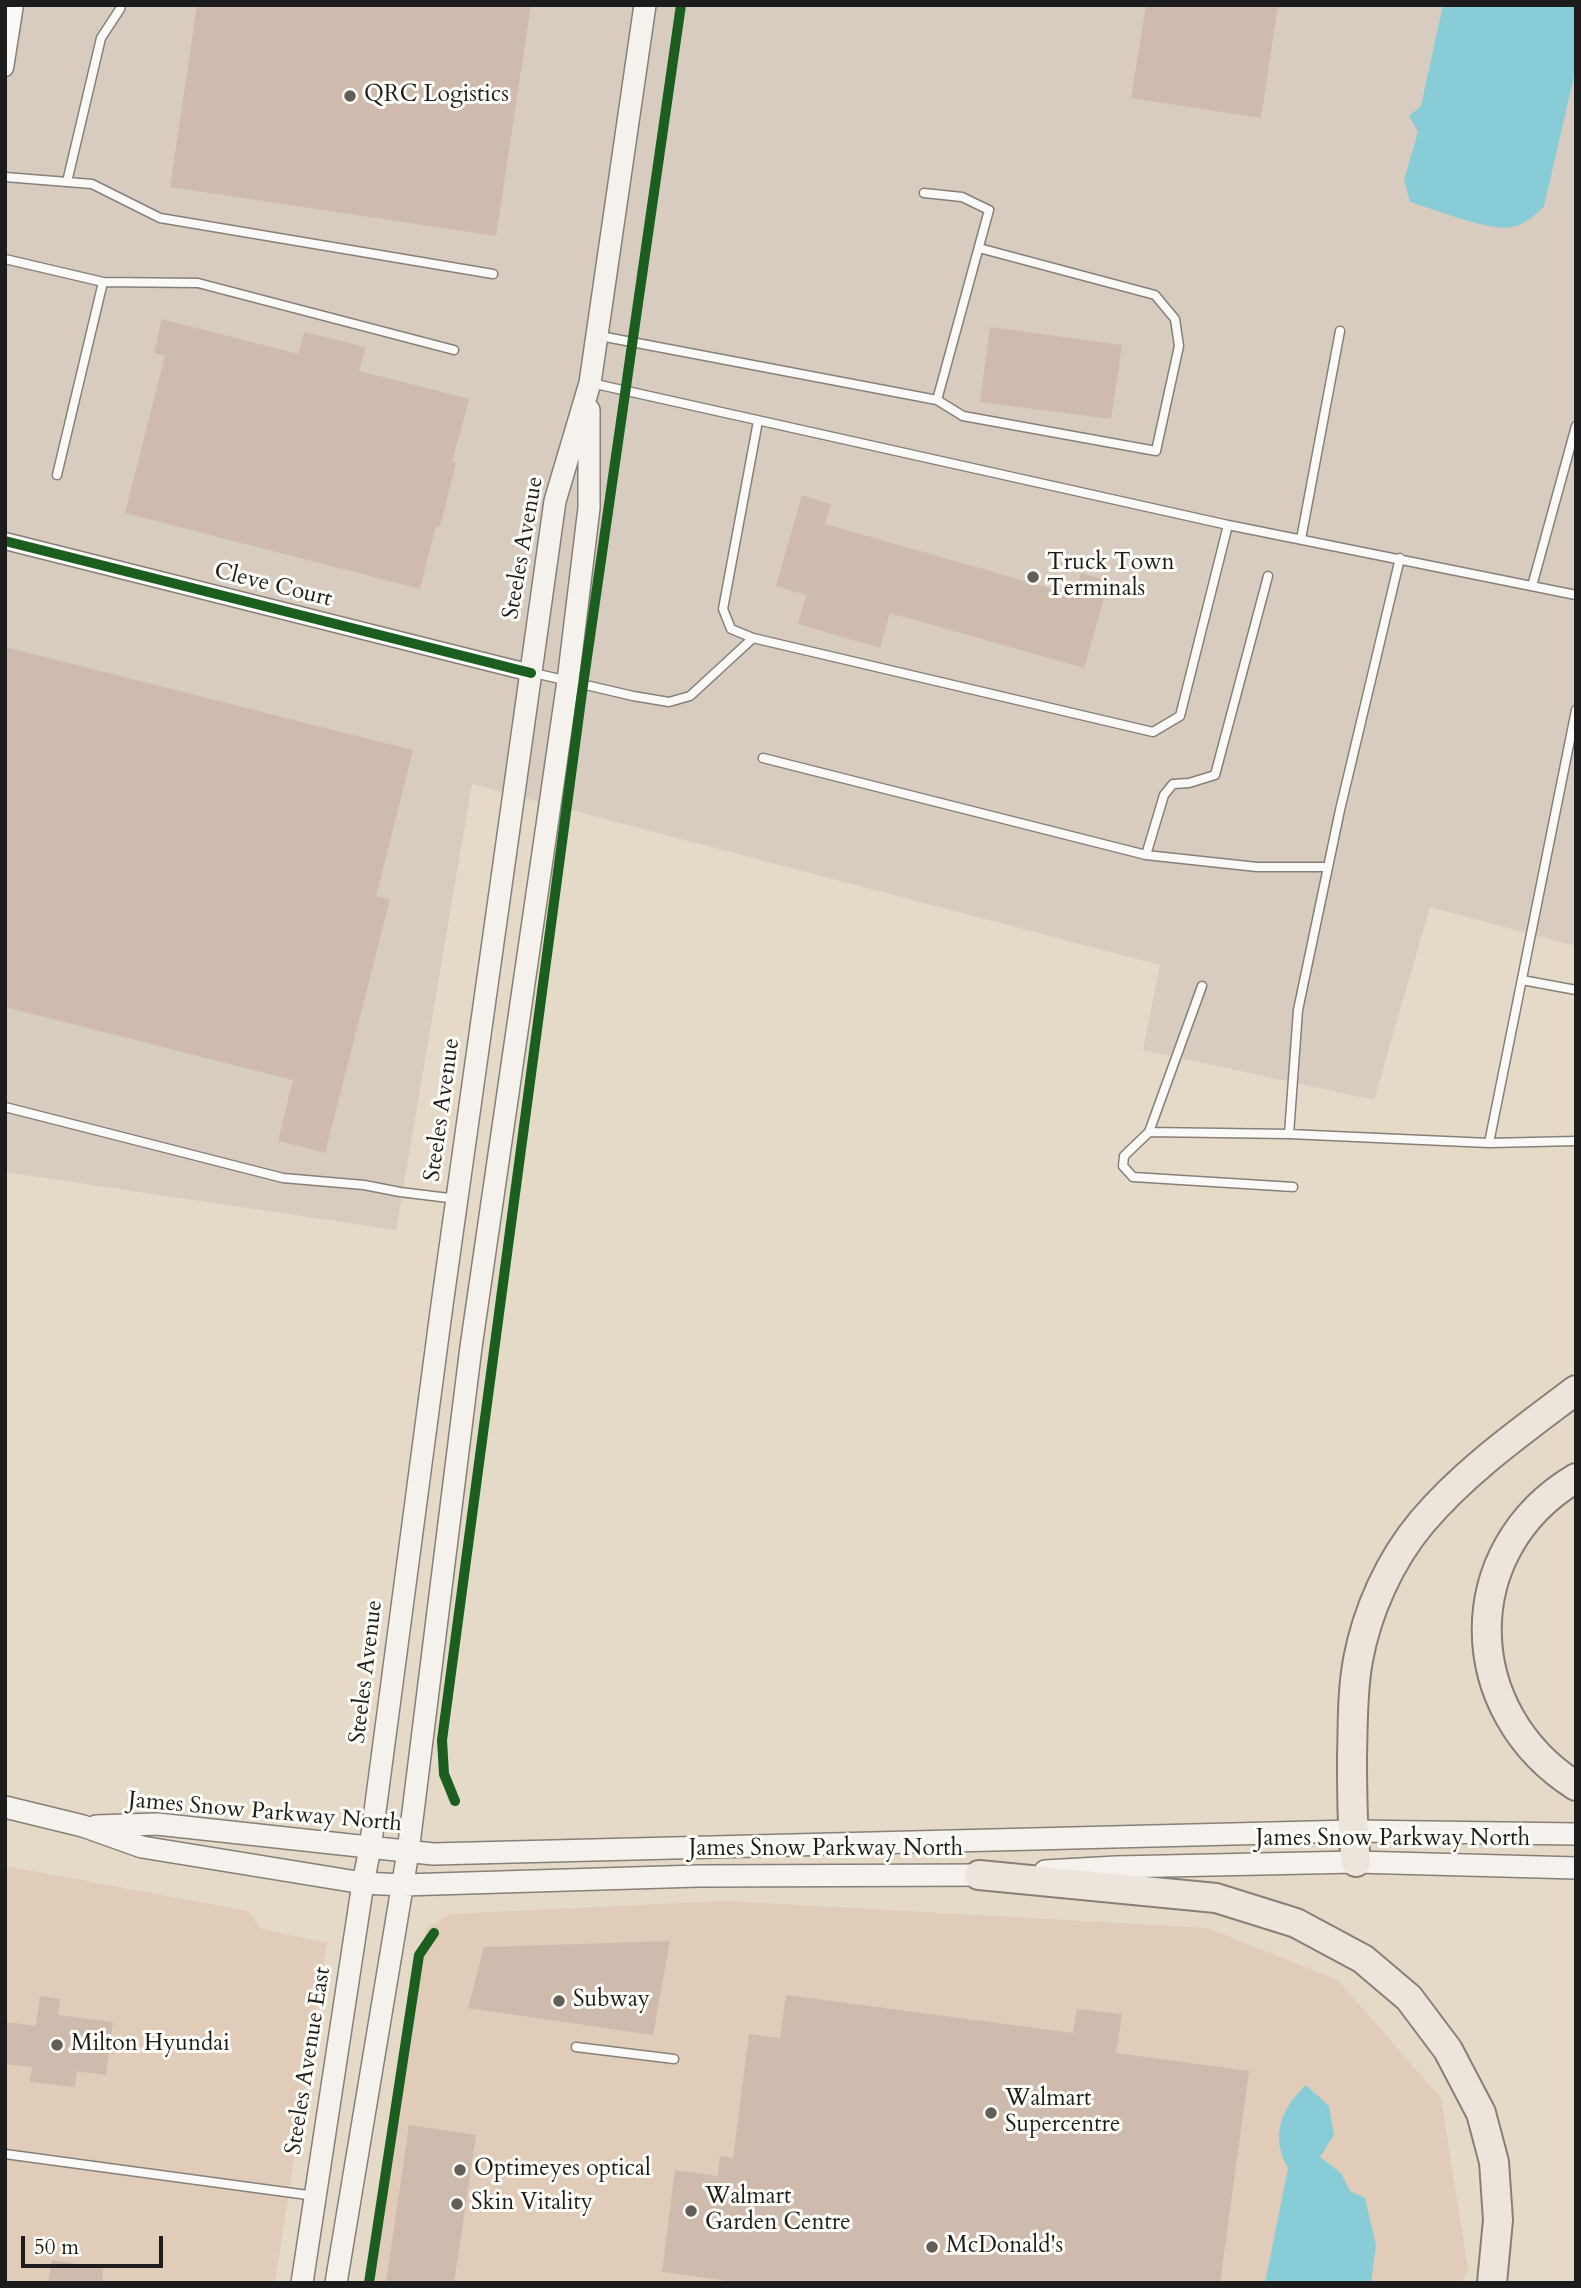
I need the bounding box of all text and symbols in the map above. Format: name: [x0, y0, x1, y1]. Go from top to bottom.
place label: QRC Logistics: [364, 82, 509, 110]
marker: QRC Logistics: [342, 88, 358, 104]
street label: Steeles Avenue: [498, 474, 550, 622]
place label: Truck Town Terminals: [1047, 550, 1175, 604]
street label: Cleve Court: [211, 558, 335, 614]
marker: Truck Town Terminals: [1025, 569, 1041, 585]
street label: Steeles Avenue: [419, 1037, 467, 1183]
street label: Steeles Avenue: [345, 1599, 389, 1745]
street label: James Snow Parkway North: [127, 1787, 403, 1839]
street label: James Snow Parkway North: [1256, 1826, 1530, 1854]
street label: James Snow Parkway North: [689, 1836, 963, 1864]
street label: Steeles Avenue East: [281, 1965, 337, 2157]
place label: Subway: [573, 1987, 650, 2015]
marker: Subway: [551, 1993, 567, 2009]
place label: Milton Hyundai: [71, 2031, 230, 2059]
marker: Milton Hyundai: [49, 2037, 65, 2053]
place label: Walmart Supercentre: [1005, 2086, 1120, 2140]
marker: Walmart Supercentre: [983, 2105, 999, 2121]
place label: Optimeyes optical: [474, 2156, 651, 2184]
marker: Optimeyes optical: [452, 2162, 468, 2178]
place label: Walmart Garden Centre: [705, 2184, 851, 2238]
place label: Skin Vitality: [471, 2190, 593, 2218]
marker: Skin Vitality: [449, 2196, 465, 2212]
marker: Walmart Garden Centre: [683, 2203, 699, 2219]
scale bar: [24, 2222, 166, 2266]
text: 50 m: [34, 2233, 79, 2262]
place label: McDonald's: [946, 2233, 1063, 2261]
marker: McDonald's: [924, 2239, 940, 2255]

